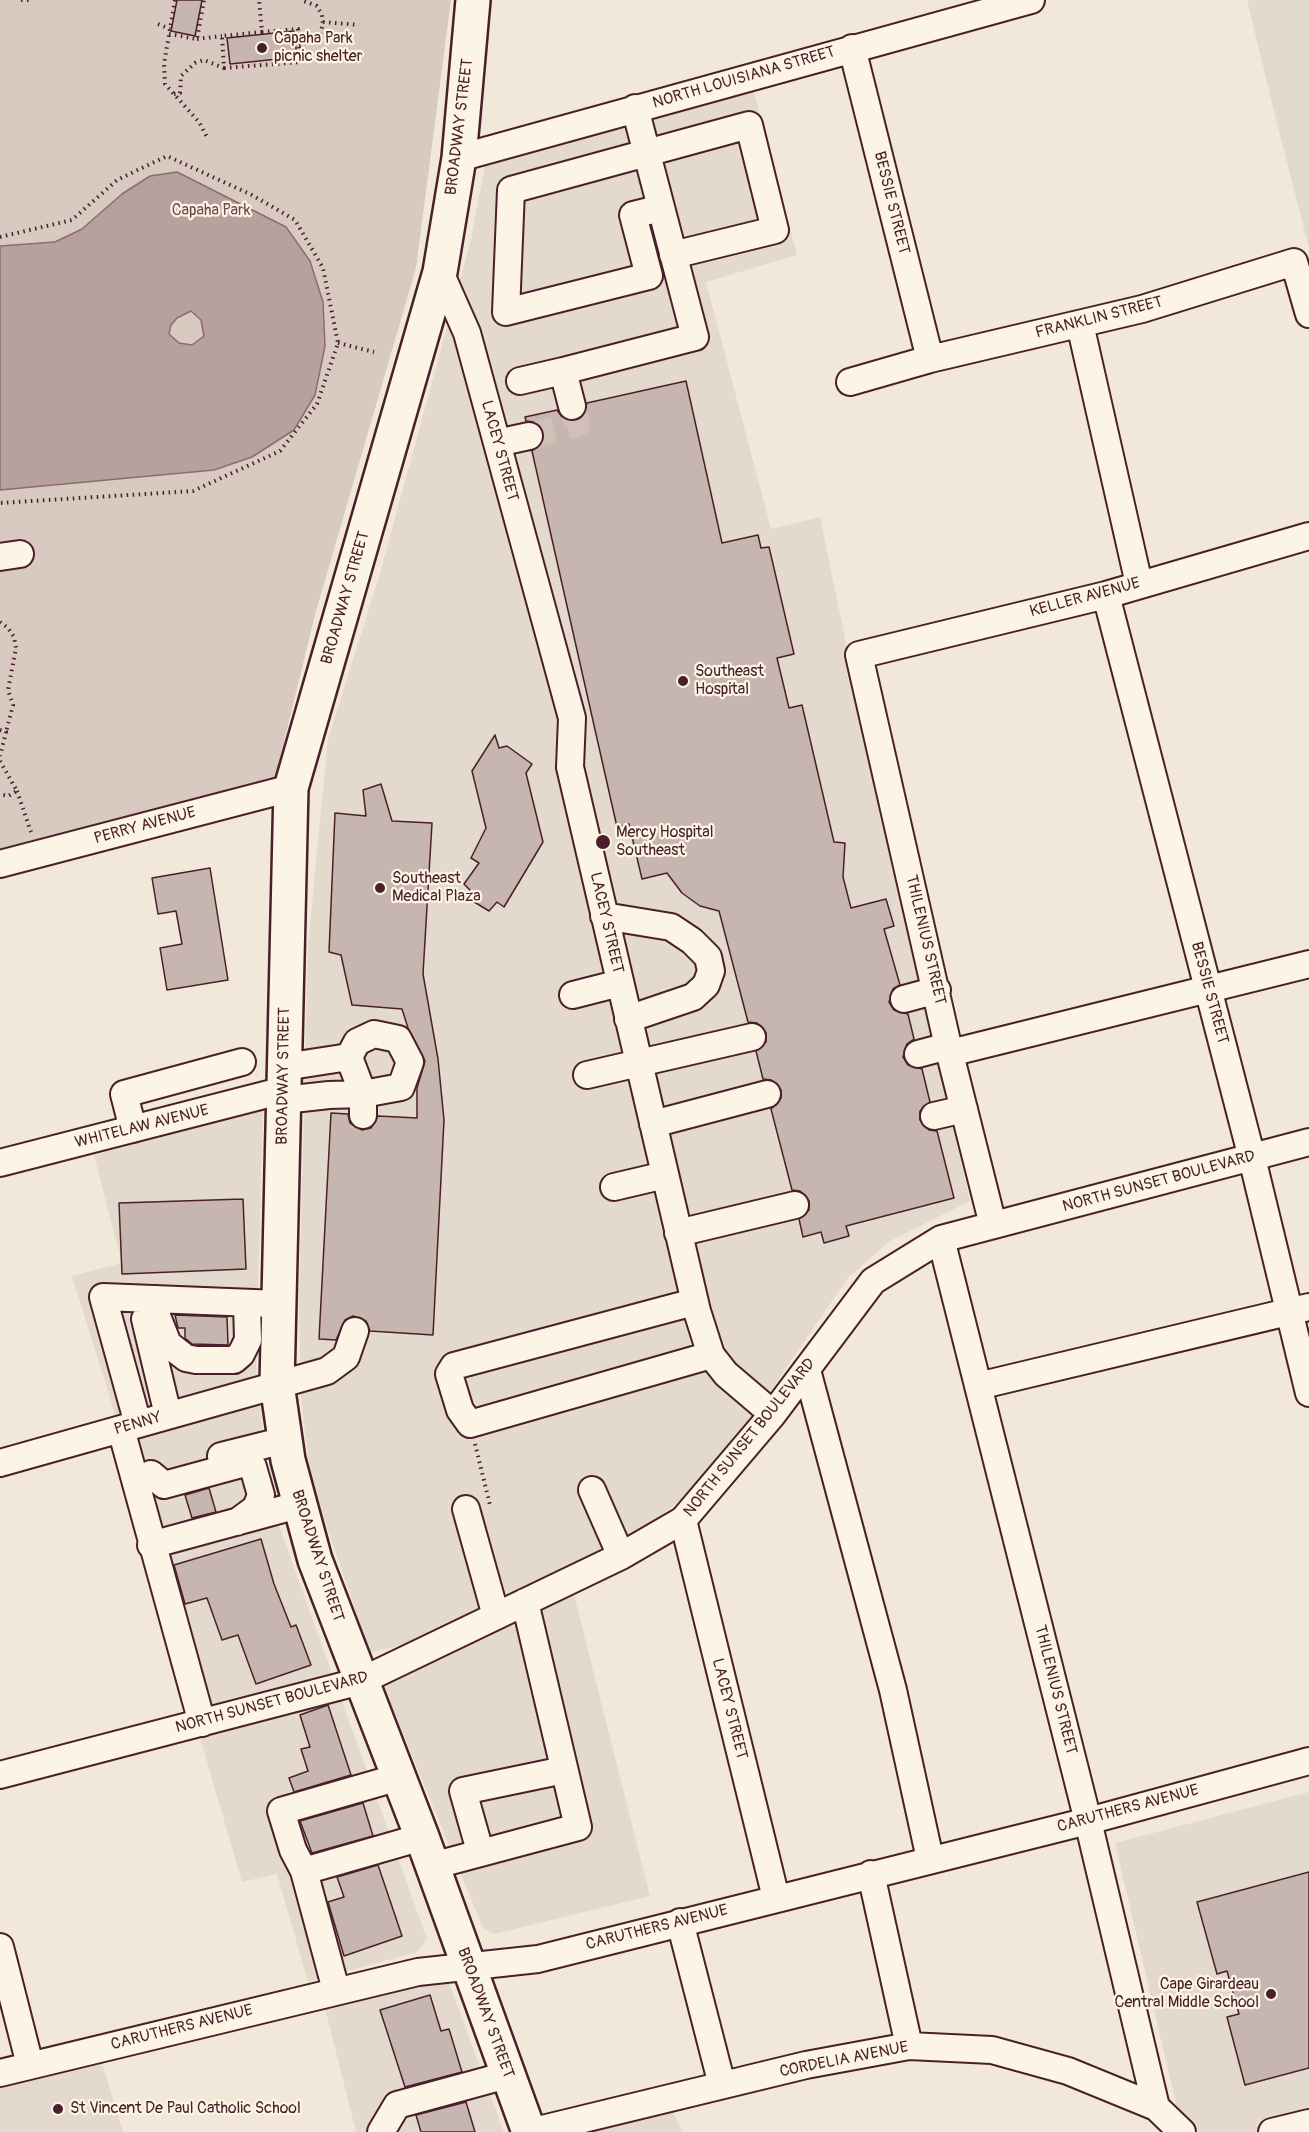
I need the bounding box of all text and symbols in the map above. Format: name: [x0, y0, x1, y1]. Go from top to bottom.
place label: Capaha Park picnic shelter: [274, 29, 362, 67]
marker: Capaha Park picnic shelter: [255, 41, 269, 55]
street label: NORTH LOUISIANA STREET: [651, 43, 837, 113]
street label: BROADWAY STREET: [442, 57, 478, 197]
street label: BESSIE STREET: [869, 150, 913, 256]
park label: Capaha Park: [172, 201, 250, 221]
street label: FRANKLIN STREET: [1033, 293, 1165, 343]
street label: LACEY STREET: [476, 399, 522, 503]
street label: BROADWAY STREET: [318, 529, 374, 667]
street label: KELLER AVENUE: [1028, 574, 1142, 622]
place label: Southeast Hospital: [695, 662, 764, 700]
marker: Southeast Hospital: [676, 674, 690, 688]
street label: PERRY AVENUE: [92, 803, 198, 849]
place label: Mercy Hospital Southeast: [616, 823, 714, 861]
marker: Mercy Hospital Southeast: [594, 833, 612, 851]
place label: Southeast Medical Plaza: [392, 869, 481, 907]
street label: LACEY STREET: [585, 870, 627, 976]
street label: THILENIUS STREET: [901, 873, 949, 1007]
marker: Southeast Medical Plaza: [373, 881, 387, 895]
street label: BESSIE STREET: [1186, 940, 1232, 1046]
street label: BROADWAY STREET: [273, 1007, 295, 1145]
street label: WHITELAW AVENUE: [73, 1101, 211, 1153]
street label: NORTH SUNSET BOULEVARD: [1061, 1147, 1257, 1217]
street label: NORTH SUNSET BOULEVARD: [680, 1355, 820, 1521]
street label: PENNY: [112, 1408, 164, 1440]
street label: BROADWAY STREET: [287, 1488, 347, 1624]
street label: THILENIUS STREET: [1030, 1623, 1080, 1757]
street label: LACEY STREET: [707, 1657, 751, 1761]
street label: NORTH SUNSET BOULEVARD: [174, 1668, 370, 1738]
street label: CARUTHERS AVENUE: [1055, 1781, 1201, 1837]
street label: CARUTHERS AVENUE: [584, 1901, 730, 1955]
street label: BROADWAY STREET: [452, 1945, 518, 2081]
place label: Cape Girardeau Central Middle School: [1115, 1975, 1259, 2013]
marker: Cape Girardeau Central Middle School: [1264, 1987, 1278, 2001]
street label: CARUTHERS AVENUE: [109, 2001, 255, 2055]
street label: CORDELIA AVENUE: [778, 2038, 910, 2082]
place label: St Vincent De Paul Catholic School: [70, 2099, 301, 2119]
marker: St Vincent De Paul Catholic School: [51, 2102, 65, 2116]

